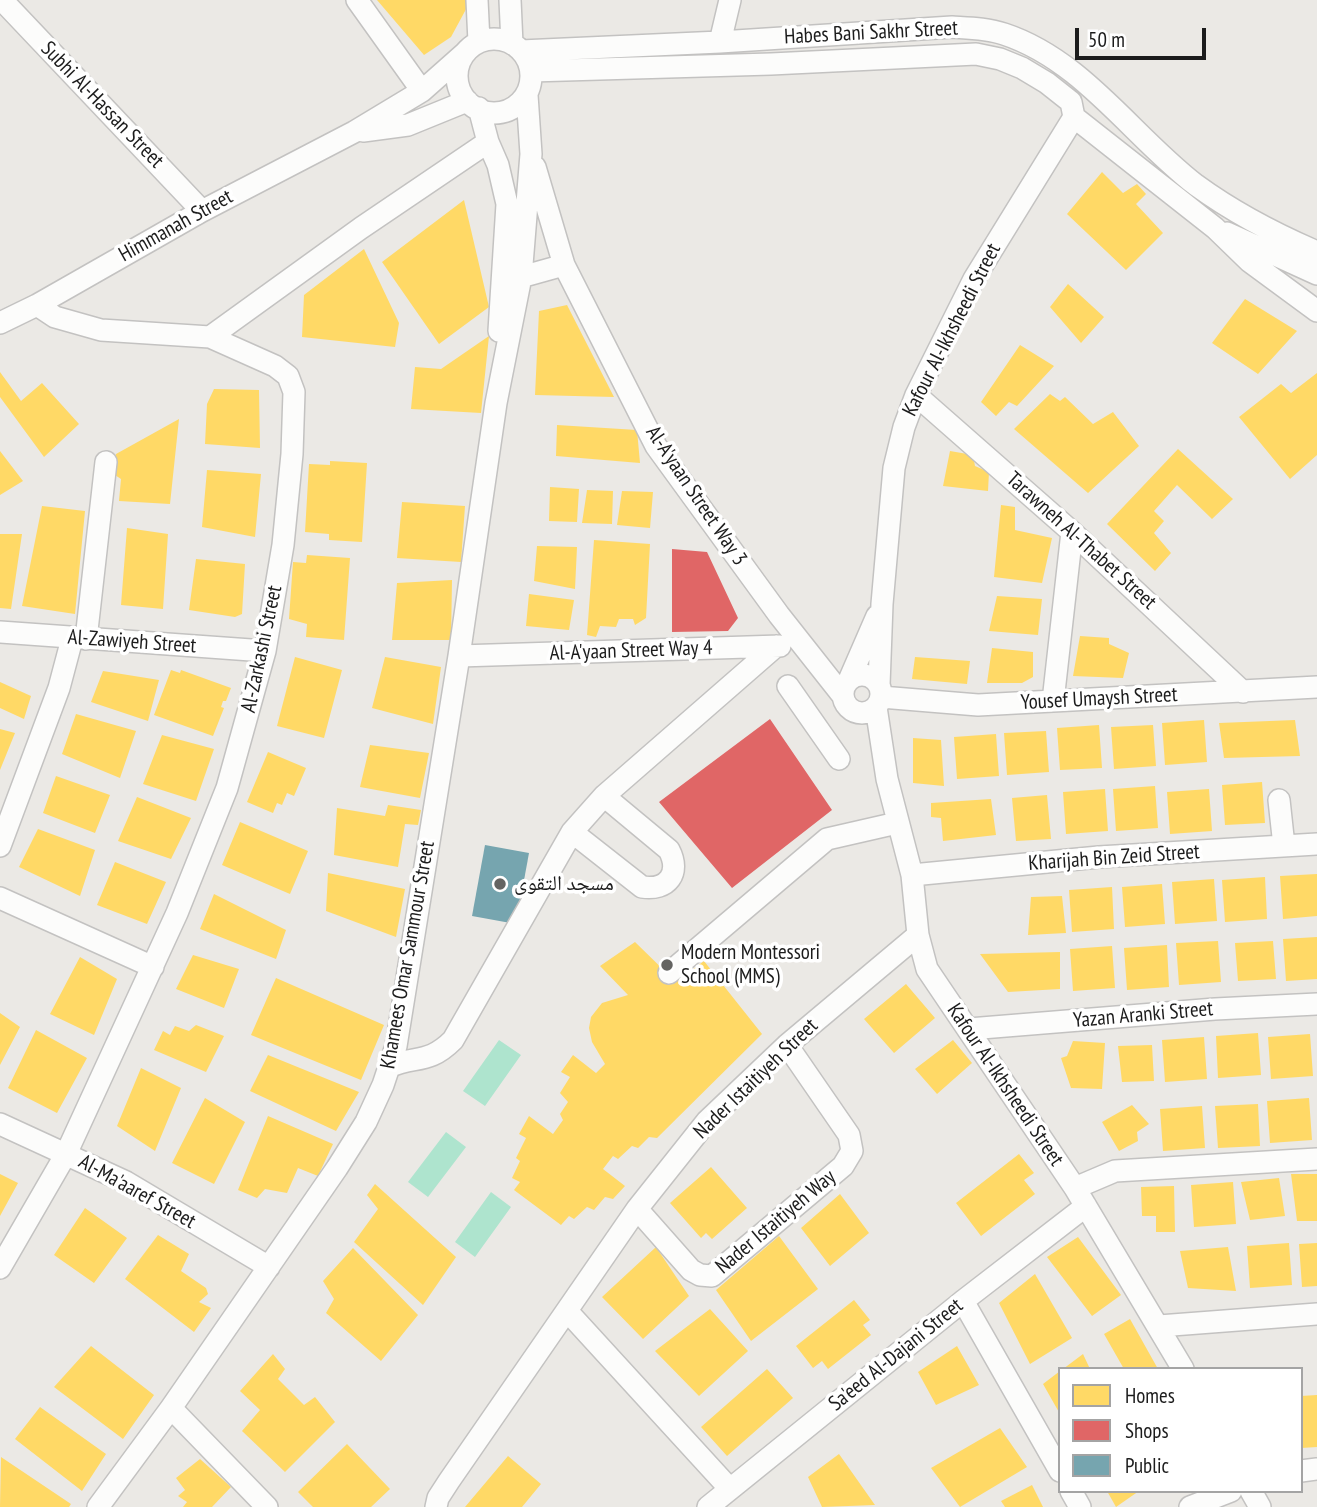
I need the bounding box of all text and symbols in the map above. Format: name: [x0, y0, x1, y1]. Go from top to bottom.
scale bar: [1079, 14, 1210, 58]
street label: Habes Bani Sakhr Street: [783, 16, 959, 50]
text: 50 m: [1088, 26, 1125, 53]
street label: Subhi Al-Hassan Street: [35, 37, 169, 173]
street label: Himmanah Street: [115, 184, 237, 268]
street label: Kafour Al-Ikhsheedi Street: [898, 240, 1006, 420]
street label: Al-A'yaan Street Way 3: [640, 421, 752, 571]
street label: Tarawneh Al-Thabet Street: [1001, 467, 1161, 615]
street label: Al-Zarkashi Street: [236, 583, 288, 715]
street label: Al-Zawiyeh Street: [67, 625, 197, 659]
street label: Al-A'yaan Street Way 4: [549, 636, 713, 666]
street label: Yousef Umaysh Street: [1020, 682, 1178, 716]
street label: Khamees Omar Sammour Street: [376, 839, 440, 1071]
street label: Kharijah Bin Zeid Street: [1027, 839, 1201, 877]
place label: مسجد التقوى: [514, 871, 614, 897]
marker: مسجد التقوى: [492, 876, 508, 892]
place label: Modern Montessori School (MMS): [681, 940, 820, 990]
marker: Modern Montessori School (MMS): [659, 957, 675, 973]
street label: Yazan Aranki Street: [1072, 996, 1214, 1034]
street label: Kafour Al-Ikhsheedi Street: [941, 999, 1069, 1171]
street label: Nader Istaitiyeh Street: [689, 1014, 823, 1144]
street label: Al-Ma'aaref Street: [74, 1150, 200, 1234]
street label: Nader Istaitiyeh Way: [711, 1165, 841, 1279]
street label: Sa'eed Al-Dajani Street: [824, 1293, 968, 1417]
legend: [1058, 1367, 1303, 1493]
text: Homes: [1125, 1382, 1175, 1409]
text: Shops: [1125, 1417, 1169, 1444]
text: Public: [1125, 1452, 1169, 1479]

